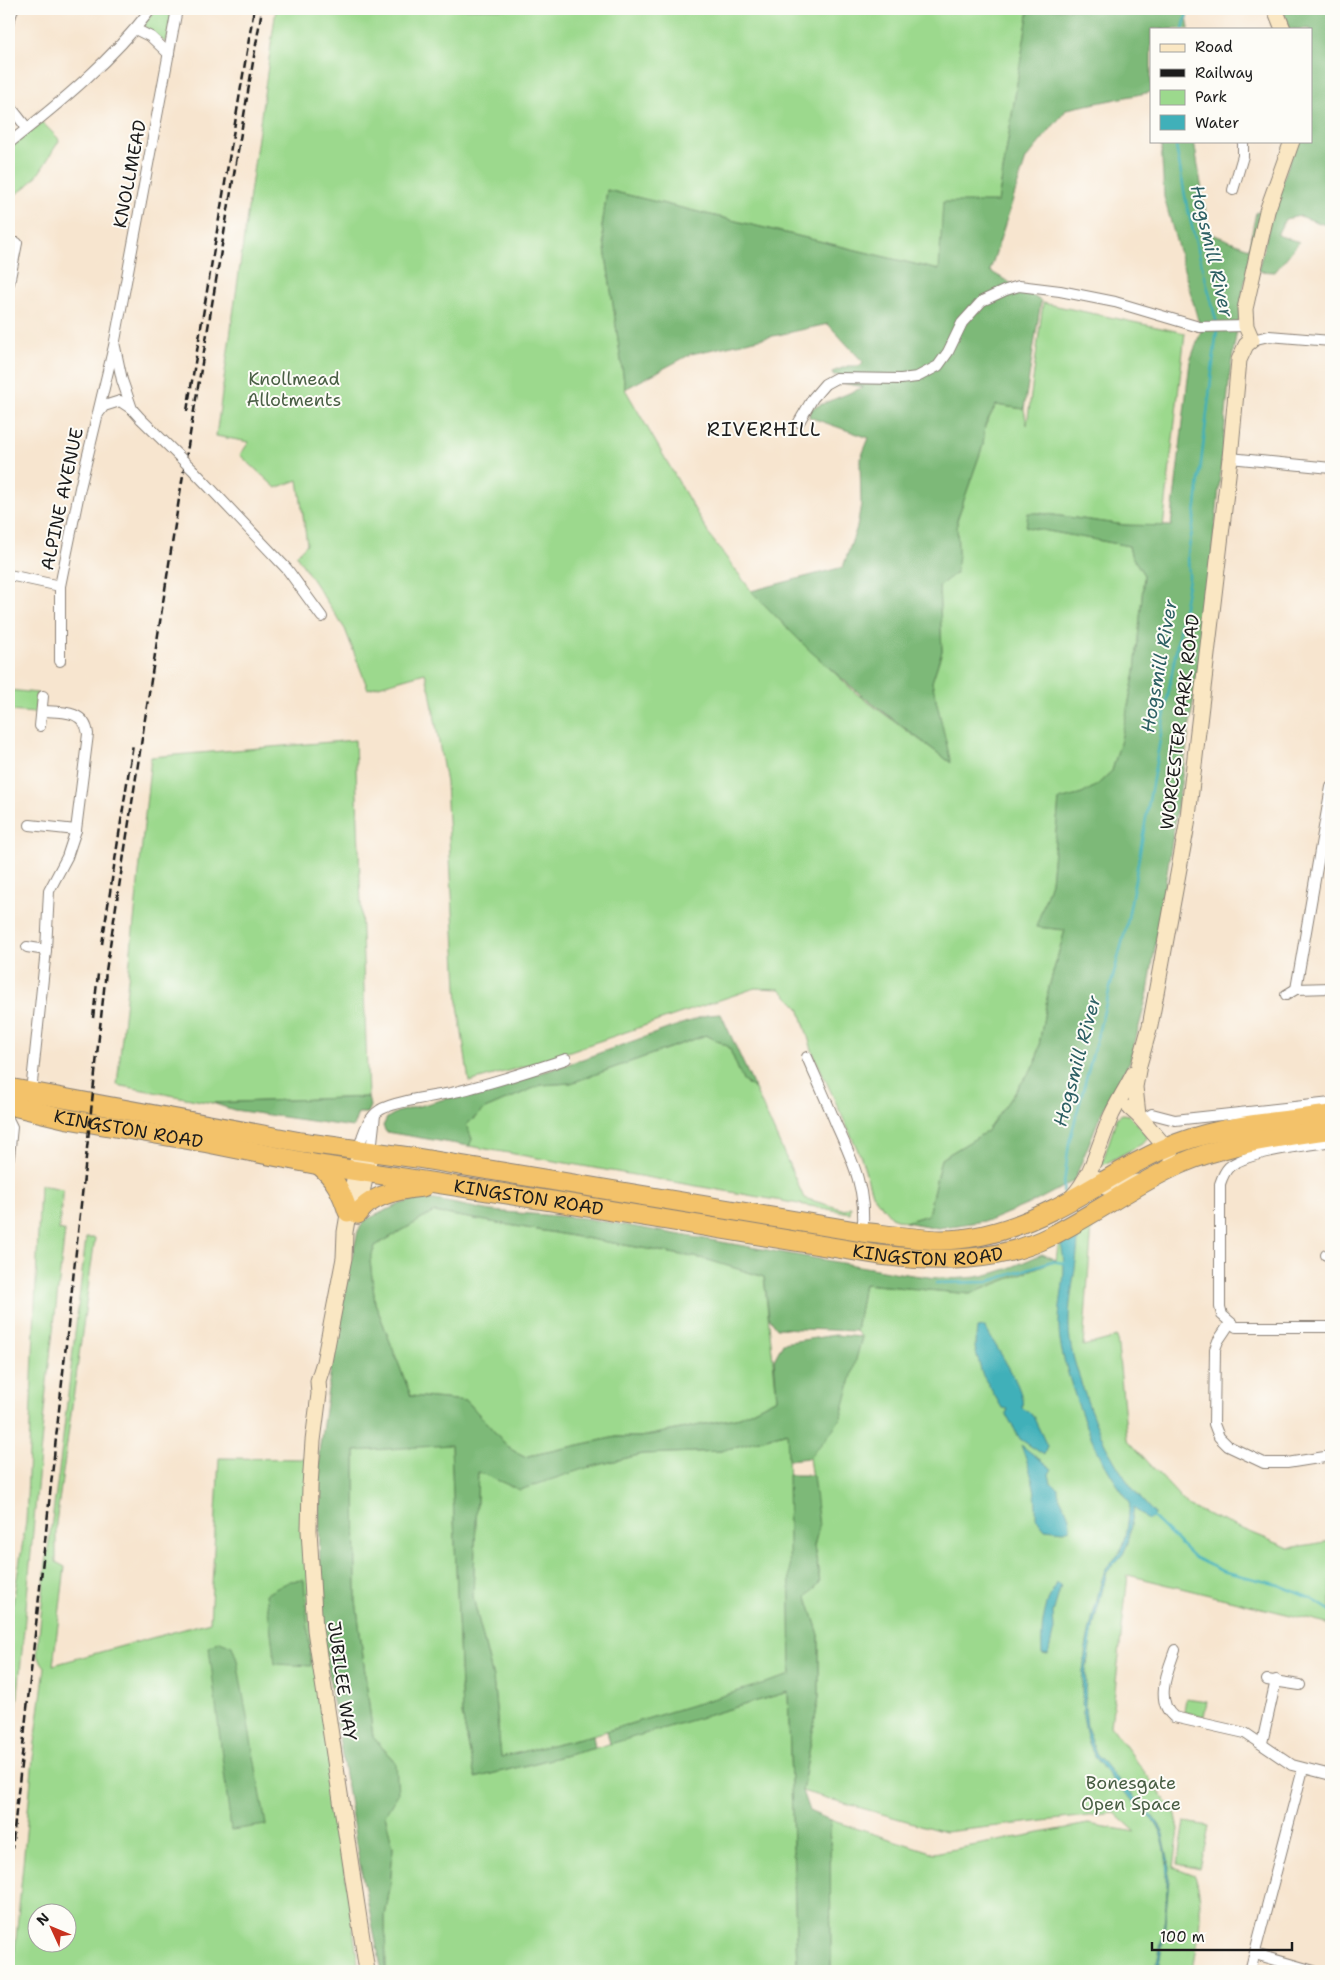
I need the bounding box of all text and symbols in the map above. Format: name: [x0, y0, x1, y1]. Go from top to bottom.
legend: [1150, 28, 1312, 142]
text: Road: [1195, 37, 1233, 57]
text: Railway: [1195, 63, 1253, 83]
text: Park: [1195, 87, 1227, 107]
text: Water: [1195, 113, 1239, 133]
street label: KNOLLMEAD: [108, 118, 152, 230]
water label: Hogsmill River: [1185, 182, 1240, 321]
park label: Knollmead Allotments: [247, 367, 341, 412]
district label: RIVERHILL: [707, 417, 821, 442]
street label: ALPINE AVENUE: [35, 425, 89, 573]
water label: Hogsmill River: [1135, 596, 1183, 735]
street label: WORCESTER PARK ROAD: [1155, 613, 1205, 831]
water label: Hogsmill River: [1047, 992, 1107, 1129]
street label: KINGSTON ROAD: [51, 1104, 205, 1154]
street label: KINGSTON ROAD: [452, 1174, 605, 1221]
street label: KINGSTON ROAD: [851, 1239, 1005, 1271]
street label: JUBILEE WAY: [322, 1620, 362, 1743]
park label: Bonesgate Open Space: [1081, 1771, 1181, 1816]
north arrow: [28, 1902, 78, 1952]
text: N: [32, 1909, 53, 1929]
scale bar: [1152, 1920, 1292, 1952]
text: 100 m: [1160, 1927, 1205, 1947]

